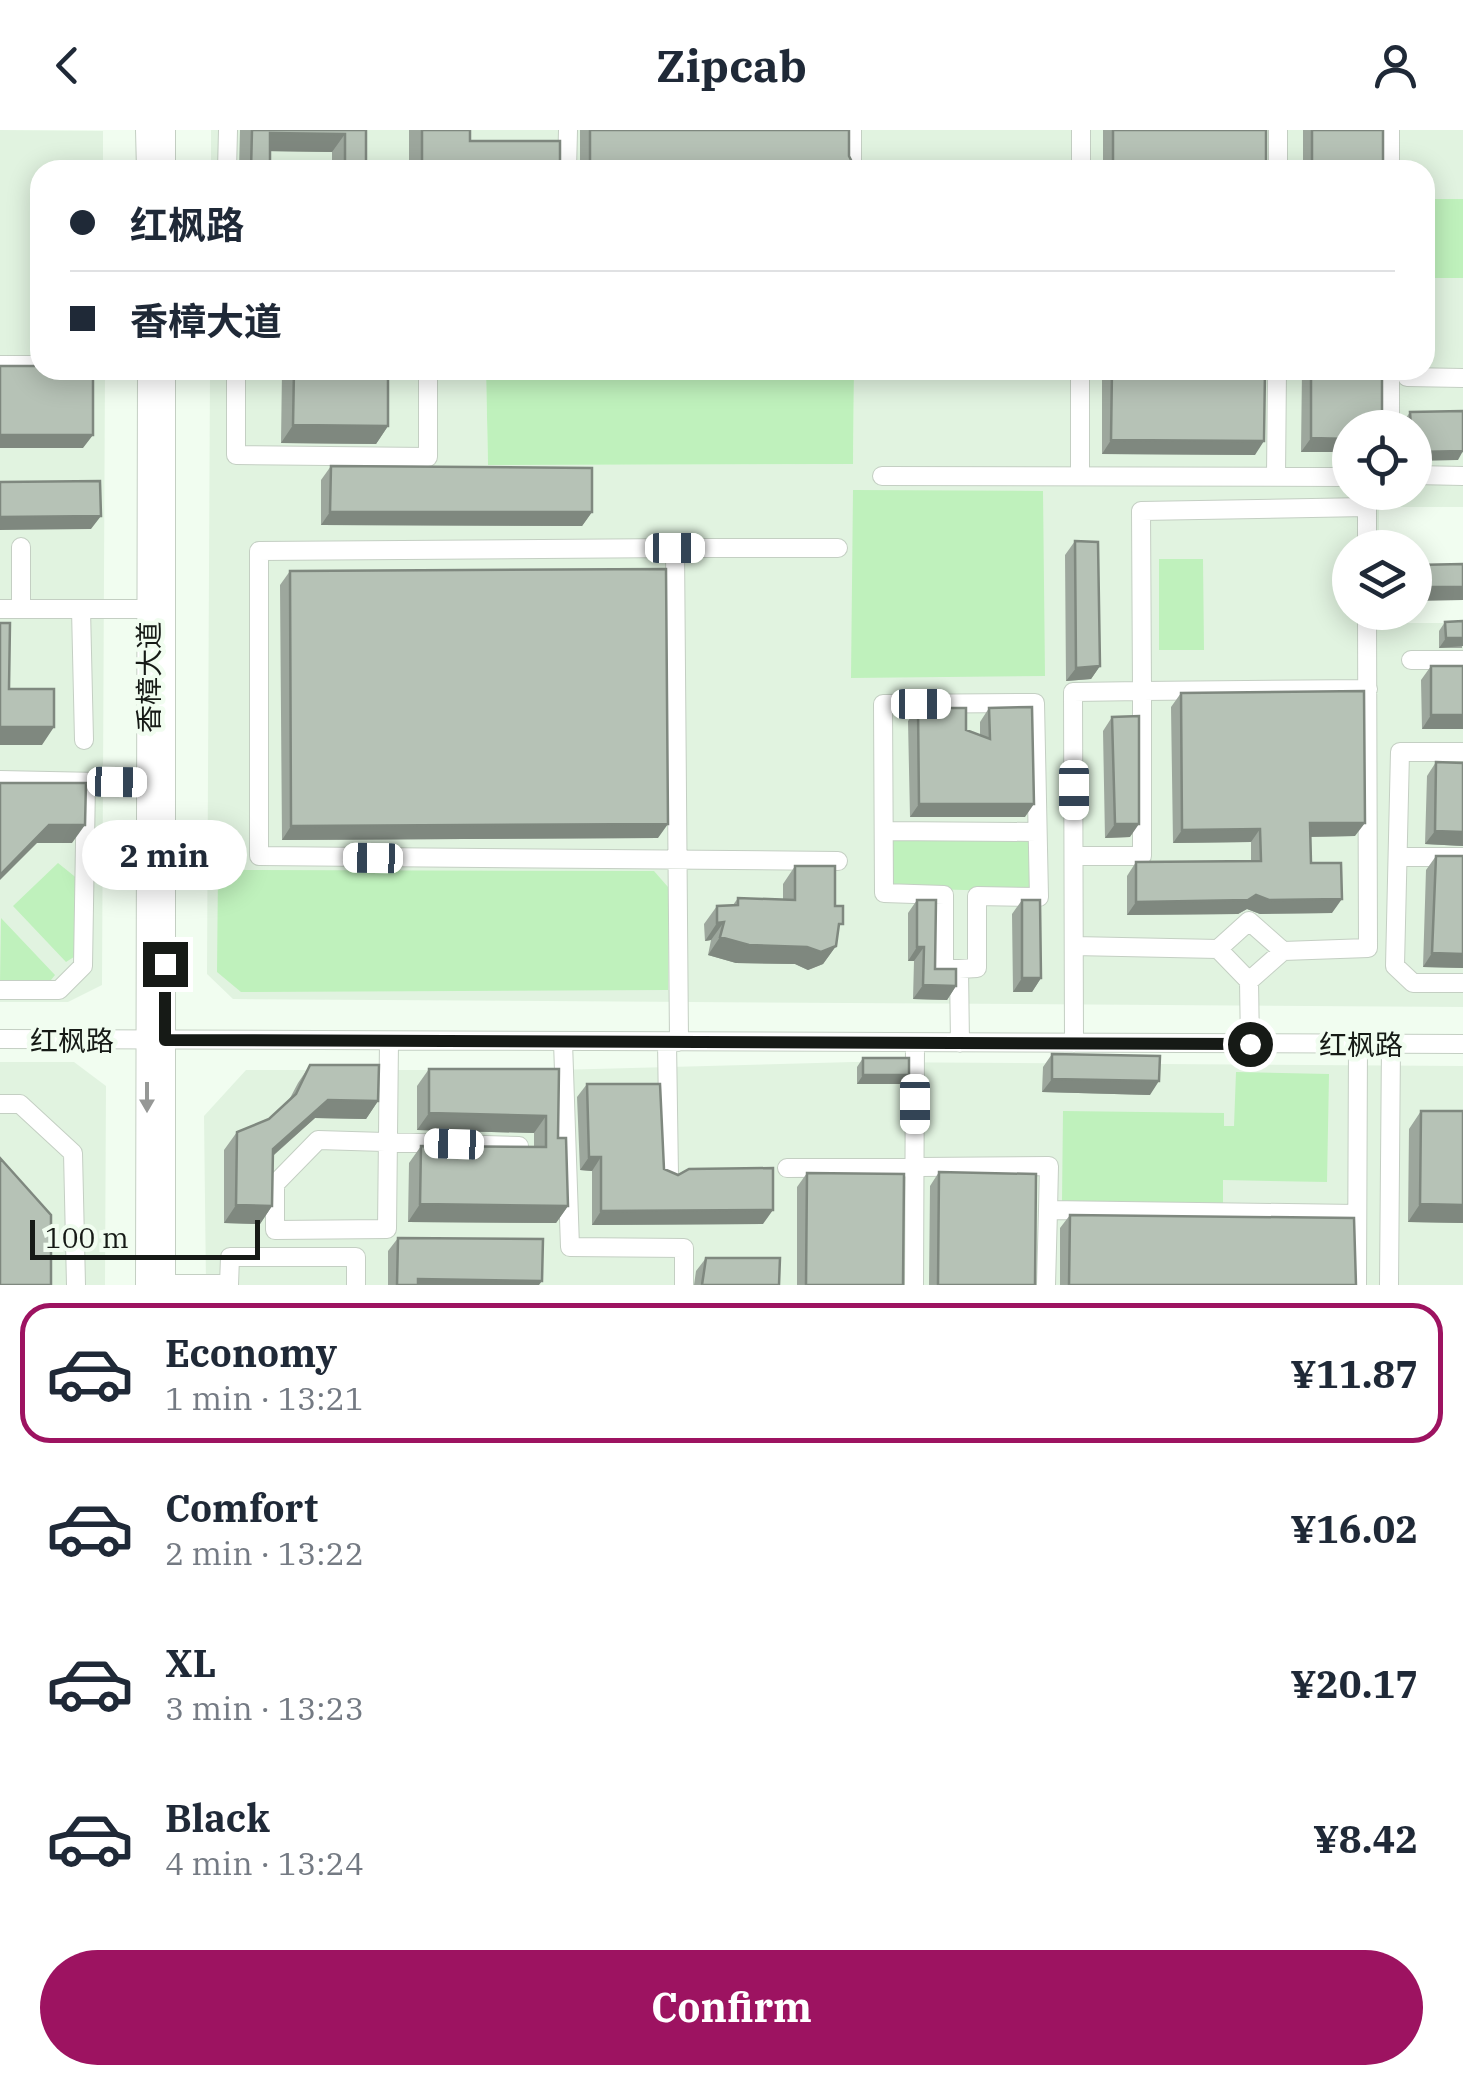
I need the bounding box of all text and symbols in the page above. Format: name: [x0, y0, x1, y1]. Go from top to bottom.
text: Zipcab: [656, 36, 807, 94]
icon: back: [40, 38, 95, 93]
icon: person: [1368, 38, 1423, 93]
text: 红枫路: [130, 200, 244, 249]
text: 香樟大道: [130, 296, 282, 345]
map controls: [1332, 410, 1432, 630]
button: locate: [1332, 410, 1432, 510]
button: layers: [1332, 530, 1432, 630]
car: [645, 533, 705, 563]
street label: 香樟大道: [130, 621, 167, 733]
car: [891, 689, 951, 719]
car: [1059, 760, 1089, 820]
car: [87, 766, 147, 798]
callout: 2 min: [82, 819, 248, 889]
text: 2 min: [120, 834, 209, 876]
car: [343, 842, 403, 874]
route end: [143, 942, 188, 987]
street label: 红枫路: [30, 1022, 114, 1059]
route start: [1228, 1022, 1273, 1067]
street label: 红枫路: [1319, 1026, 1403, 1063]
car: [900, 1074, 930, 1134]
one-way arrow: [139, 1082, 155, 1114]
car: [423, 1128, 485, 1160]
scale bar: [30, 1215, 260, 1260]
text: 100 m: [45, 1219, 129, 1256]
icon: car: [45, 1328, 135, 1418]
text: Economy: [165, 1328, 337, 1377]
text: ¥11.87: [1290, 1349, 1418, 1398]
text: 1 min · 13:21: [165, 1377, 364, 1419]
icon: car: [45, 1483, 135, 1573]
text: Comfort: [165, 1483, 318, 1532]
text: ¥16.02: [1290, 1504, 1418, 1553]
text: 2 min · 13:22: [165, 1532, 364, 1574]
icon: car: [45, 1638, 135, 1728]
text: XL: [165, 1638, 216, 1687]
text: ¥20.17: [1290, 1659, 1418, 1708]
text: 3 min · 13:23: [165, 1687, 364, 1729]
icon: car: [45, 1793, 135, 1883]
text: Black: [165, 1793, 270, 1842]
text: ¥8.42: [1313, 1814, 1418, 1863]
text: 4 min · 13:24: [165, 1842, 364, 1884]
button: Confirm: [40, 1950, 1423, 2065]

